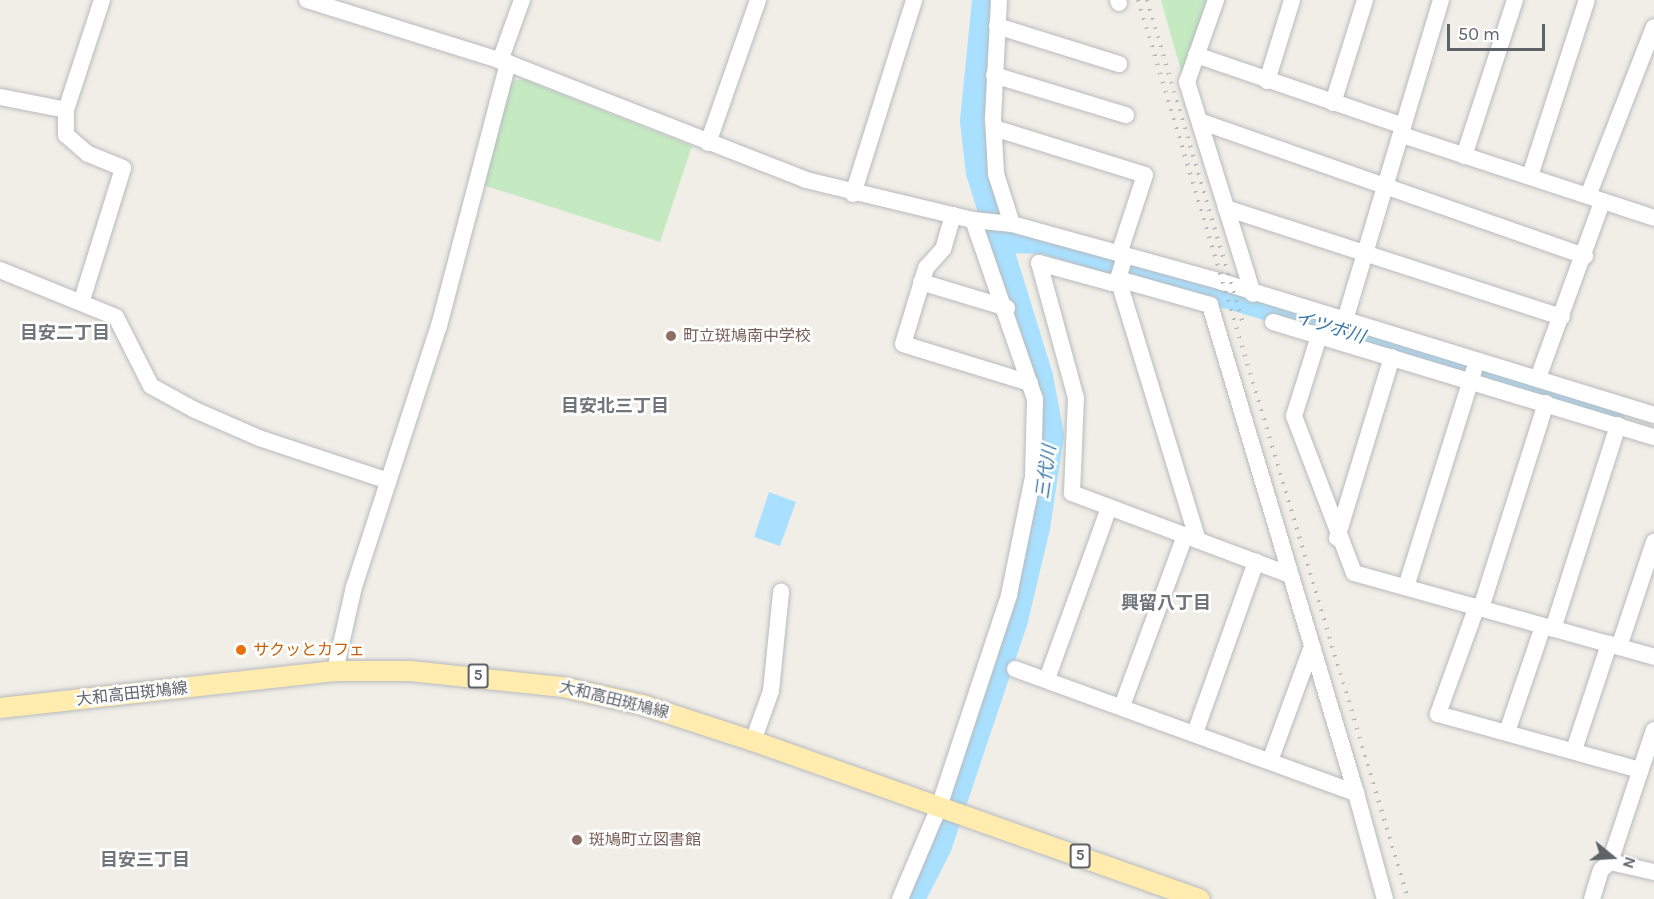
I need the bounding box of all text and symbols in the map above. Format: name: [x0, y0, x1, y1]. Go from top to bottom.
scale bar: [1450, 12, 1548, 50]
text: 50 m: [1458, 23, 1500, 45]
water label: イツボ川: [1292, 306, 1368, 348]
district label: 目安二丁目: [20, 322, 110, 344]
place label: 町立斑鳩南中学校: [683, 326, 811, 346]
marker: 町立斑鳩南中学校: [664, 329, 678, 343]
district label: 目安北三丁目: [561, 395, 669, 417]
water label: 三代川: [1032, 444, 1060, 500]
district label: 興留八丁目: [1121, 592, 1211, 614]
place label: サクッとカフェ: [253, 640, 365, 660]
marker: サクッとカフェ: [234, 643, 248, 657]
road number: 5: [468, 664, 488, 688]
street label: 大和高田斑鳩線: [557, 677, 671, 723]
street label: 大和高田斑鳩線: [75, 679, 189, 709]
north arrow: [1582, 827, 1642, 887]
place label: 斑鳩町立図書館: [589, 830, 701, 850]
marker: 斑鳩町立図書館: [570, 833, 584, 847]
road number: 5: [1070, 844, 1090, 868]
district label: 目安三丁目: [100, 849, 190, 871]
text: N: [1619, 854, 1640, 871]

